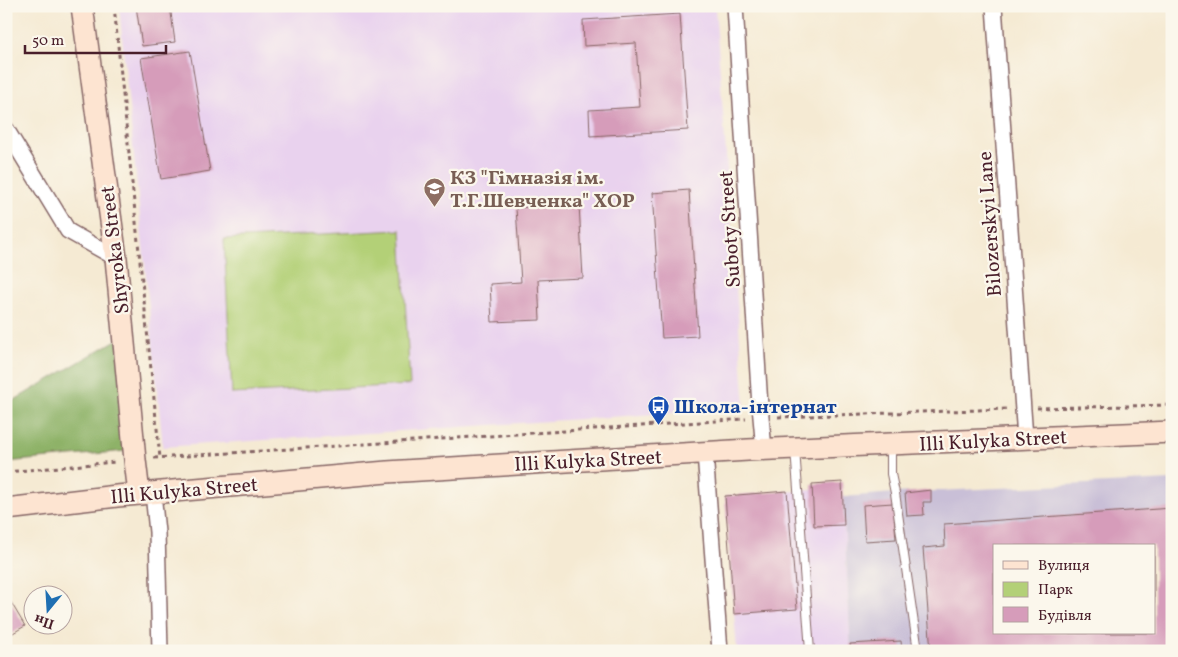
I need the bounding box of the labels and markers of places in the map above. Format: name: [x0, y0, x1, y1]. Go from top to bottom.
place label: КЗ "Гімназія ім. Т.Г.Шевченка" ХОР: [450, 165, 635, 216]
school or university icon: КЗ "Гімназія ім. Т.Г.Шевченка" ХОР: [422, 176, 446, 207]
bus stop icon: Школа-інтернат: [646, 394, 670, 425]
place label: Школа-інтернат: [674, 394, 837, 422]

